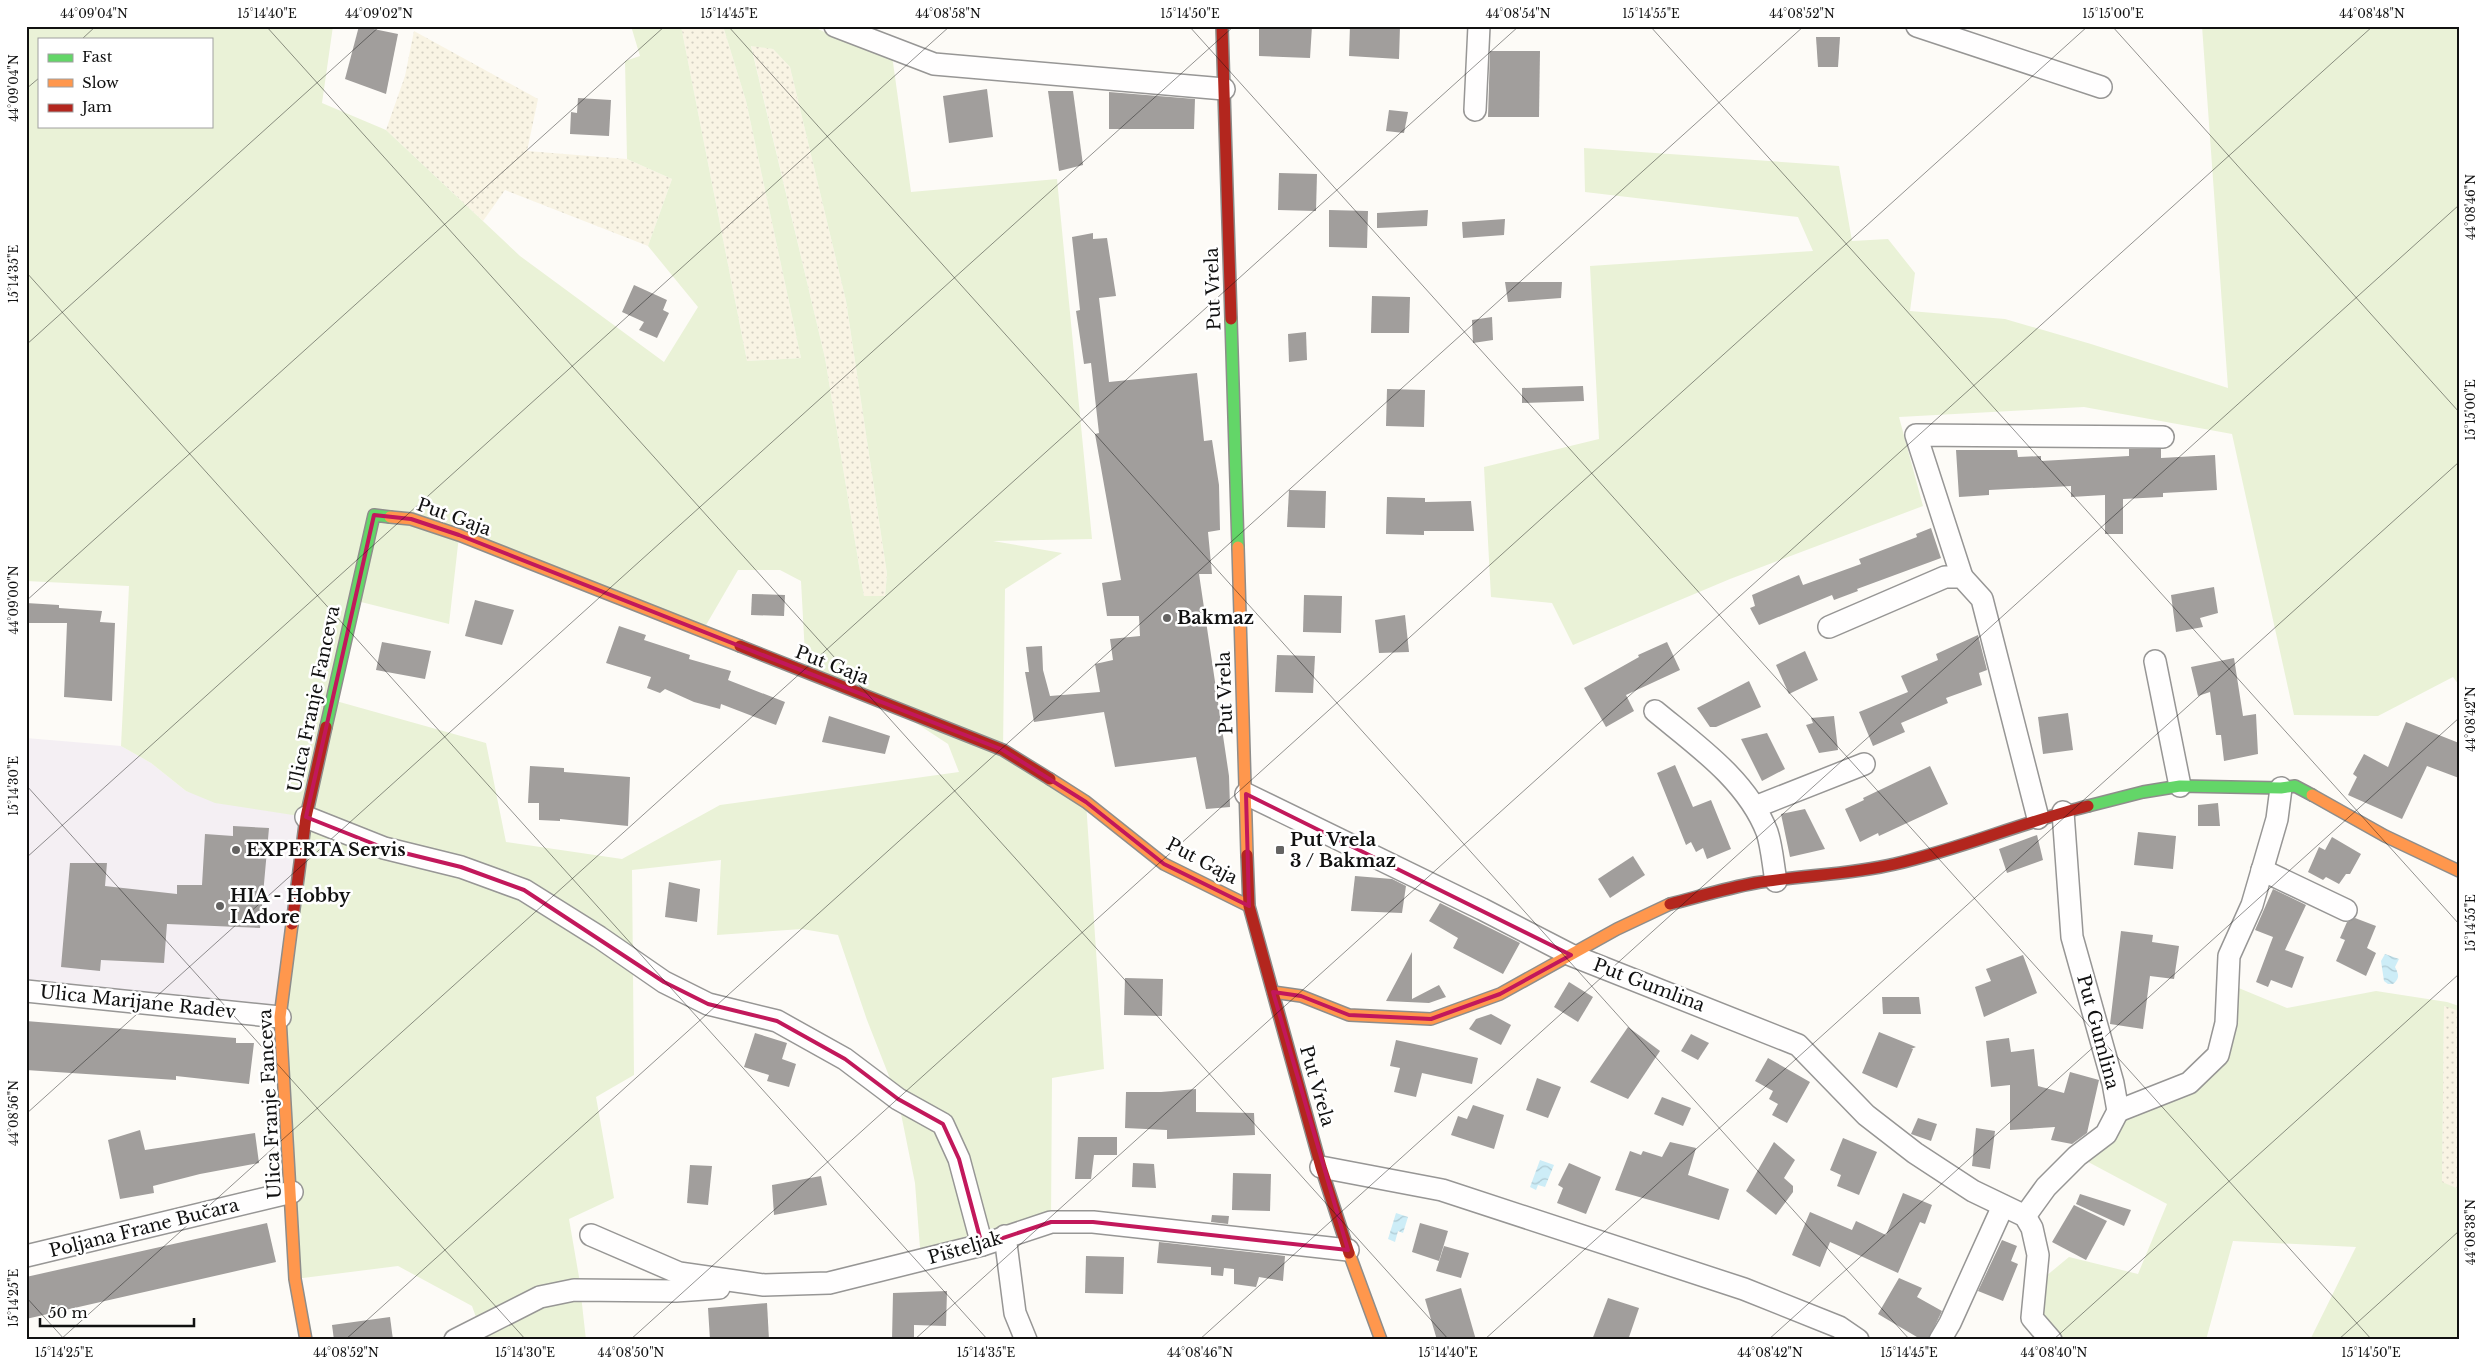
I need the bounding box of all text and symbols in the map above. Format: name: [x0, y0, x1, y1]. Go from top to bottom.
text: 44°09'04"N: [60, 6, 128, 21]
text: 15°14'40"E: [237, 6, 297, 21]
text: 44°09'02"N: [345, 6, 413, 21]
text: 15°14'45"E: [700, 6, 758, 21]
text: 44°08'58"N: [915, 6, 981, 21]
text: 15°14'50"E: [1160, 6, 1220, 21]
text: 44°08'54"N: [1485, 6, 1551, 21]
text: 15°14'55"E: [1622, 6, 1680, 21]
text: 44°08'52"N: [1769, 6, 1835, 21]
text: 15°15'00"E: [2082, 6, 2144, 21]
text: 44°08'48"N: [2339, 6, 2405, 21]
legend: [38, 38, 212, 128]
text: Fast: [82, 47, 113, 66]
text: 44°09'04"N: [6, 54, 21, 122]
text: Slow: [82, 73, 119, 92]
text: Jam: [80, 97, 112, 116]
text: 44°08'46"N: [2463, 174, 2478, 240]
text: 15°14'35"E: [6, 245, 21, 303]
street label: Put Vrela: [1201, 247, 1225, 331]
text: 15°15'00"E: [2463, 379, 2478, 441]
street label: Put Gaja: [414, 493, 494, 541]
text: 44°09'00"N: [6, 565, 21, 635]
street label: Ulica Franje Fanceva: [283, 604, 345, 794]
place label: Bakmaz: [1177, 607, 1254, 629]
marker: Bakmaz: [1161, 612, 1173, 624]
street label: Put Gaja: [792, 641, 872, 689]
street label: Put Vrela: [1213, 651, 1237, 735]
text: 44°08'42"N: [2463, 686, 2478, 752]
text: 15°14'30"E: [6, 756, 21, 816]
place label: Put Vrela 3 / Bakmaz: [1290, 829, 1396, 872]
street label: Put Gaja: [1163, 833, 1241, 889]
place label: EXPERTA Servis: [246, 839, 406, 861]
marker: EXPERTA Servis: [230, 844, 242, 856]
marker: Put Vrela 3 / Bakmaz: [1274, 844, 1286, 856]
place label: HIA - Hobby I Adore: [230, 885, 351, 928]
text: 15°14'55"E: [2463, 894, 2478, 952]
marker: HIA - Hobby I Adore: [214, 900, 226, 912]
street label: Put Gumlina: [1590, 954, 1708, 1016]
street label: Put Gumlina: [2072, 972, 2124, 1092]
street label: Ulica Marijane Radev: [39, 981, 237, 1023]
street label: Ulica Franje Fanceva: [254, 1008, 286, 1200]
street label: Put Vrela: [1295, 1043, 1339, 1129]
text: 44°08'56"N: [6, 1080, 21, 1146]
street label: Poljana Frane Bučara: [47, 1194, 241, 1262]
text: 44°08'38"N: [2463, 1199, 2478, 1265]
street label: Pišteljak: [925, 1227, 1005, 1269]
text: 15°14'25"E: [6, 1269, 21, 1327]
scale bar: [40, 1296, 194, 1328]
text: 50 m: [48, 1303, 88, 1322]
text: 15°14'25"E: [35, 1345, 93, 1360]
text: 44°08'52"N: [313, 1345, 379, 1360]
text: 15°14'30"E: [495, 1345, 555, 1360]
text: 44°08'50"N: [598, 1345, 665, 1360]
text: 15°14'35"E: [957, 1345, 1015, 1360]
text: 44°08'46"N: [1167, 1345, 1233, 1360]
text: 15°14'40"E: [1418, 1345, 1478, 1360]
text: 44°08'42"N: [1737, 1345, 1803, 1360]
text: 15°14'45"E: [1880, 1345, 1938, 1360]
text: 44°08'40"N: [2021, 1345, 2088, 1360]
text: 15°14'50"E: [2341, 1345, 2401, 1360]

